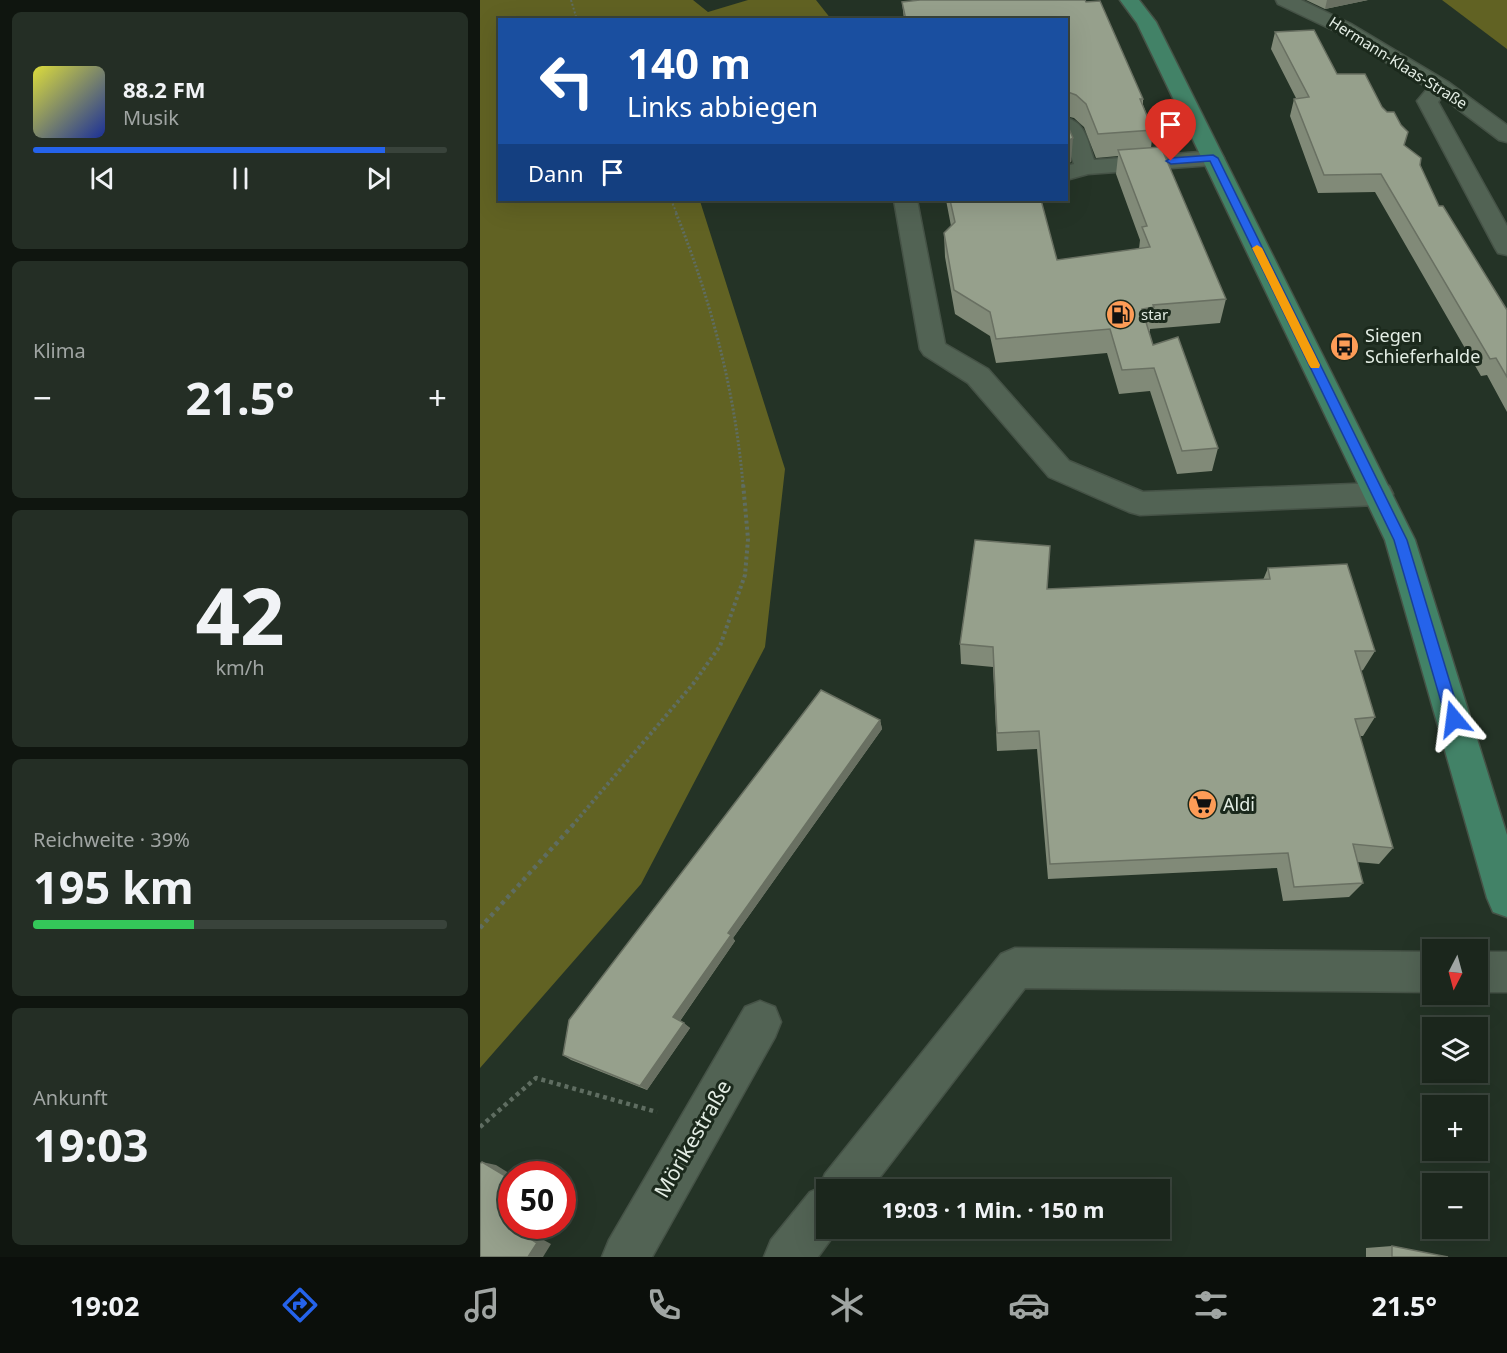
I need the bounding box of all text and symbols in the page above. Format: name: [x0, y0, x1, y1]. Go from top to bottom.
street label: Hermann-Klaas-Straße: [1326, 11, 1471, 113]
text: 140 m: [627, 34, 751, 91]
icon: left: [528, 42, 606, 120]
text: 88.2 FM: [123, 74, 205, 104]
text: Links abbiegen: [627, 88, 818, 125]
pin: [1145, 99, 1196, 161]
text: Musik: [123, 104, 179, 131]
icon: arrive: [1154, 108, 1187, 141]
icon: arrive: [596, 156, 629, 189]
text: Dann: [528, 158, 584, 188]
icon: previous: [86, 162, 119, 195]
icon: pause: [224, 162, 257, 195]
icon: next: [362, 162, 395, 195]
fuel station icon: star: [1104, 299, 1136, 331]
place label: star: [1141, 304, 1168, 324]
place label: Siegen Schieferhalde: [1365, 323, 1480, 368]
bus stop icon: Siegen Schieferhalde: [1328, 330, 1360, 362]
text: Klima: [33, 337, 86, 364]
text: 21.5°: [186, 367, 294, 428]
text: −: [33, 375, 52, 420]
text: +: [428, 375, 447, 420]
text: 42: [195, 562, 285, 668]
text: km/h: [215, 654, 265, 681]
position arrow: [1422, 687, 1486, 751]
supermarket icon: Aldi: [1186, 789, 1218, 821]
place label: Aldi: [1223, 792, 1255, 816]
text: Reichweite · 39%: [33, 826, 190, 853]
text: 195 km: [33, 856, 194, 917]
north arrow: [1422, 939, 1488, 1005]
map controls: [1422, 939, 1488, 1239]
button: layers: [1422, 1017, 1488, 1083]
street label: Mörikestraße: [647, 1074, 737, 1203]
text: Ankunft: [33, 1084, 108, 1111]
button: +: [1422, 1095, 1488, 1161]
text: 19:03: [33, 1114, 149, 1175]
speed limit sign: 50: [498, 1161, 576, 1239]
button: −: [1422, 1173, 1488, 1239]
text: 19:03 · 1 Min. · 150 m: [882, 1194, 1104, 1224]
icon: directions: [279, 1284, 321, 1326]
icon: music: [461, 1284, 503, 1326]
icon: phone: [643, 1284, 685, 1326]
icon: climate: [826, 1284, 868, 1326]
icon: car: [1008, 1284, 1050, 1326]
icon: filters: [1190, 1284, 1232, 1326]
text: 19:02: [70, 1287, 139, 1324]
text: 21.5°: [1372, 1287, 1437, 1324]

